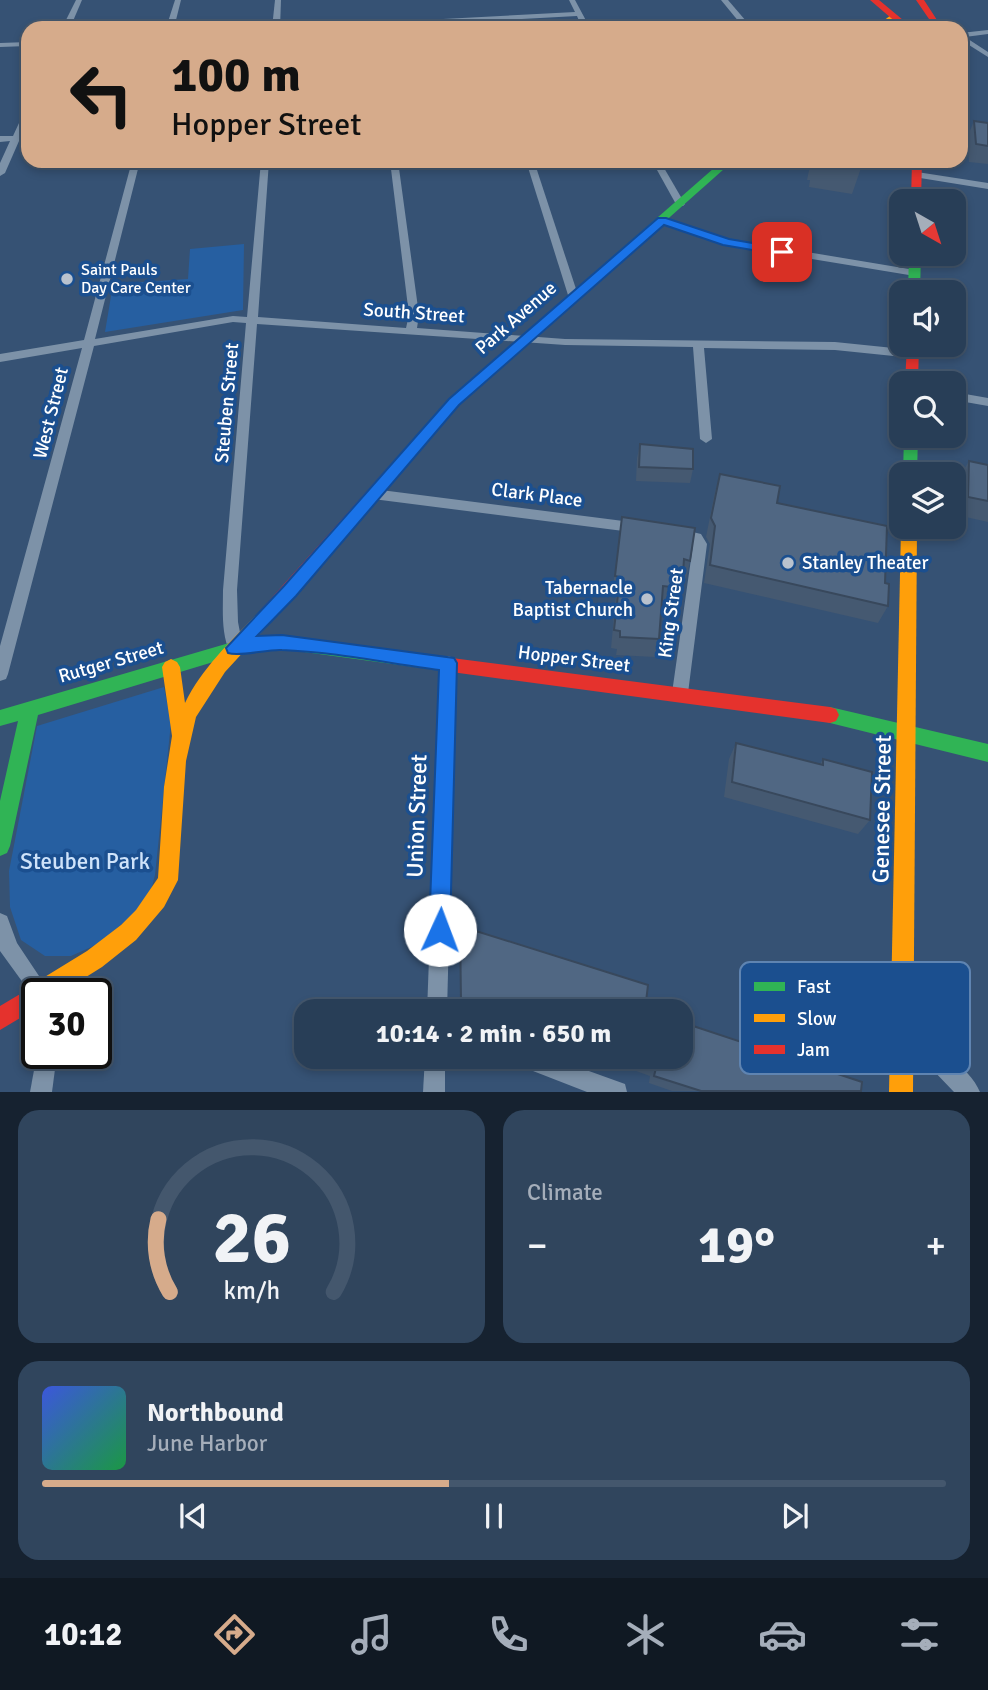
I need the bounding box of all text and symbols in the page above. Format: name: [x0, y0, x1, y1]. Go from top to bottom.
text: 100 m: [171, 45, 301, 105]
icon: left: [56, 49, 147, 140]
text: Hopper Street: [171, 105, 361, 144]
north arrow: [889, 189, 966, 266]
map controls: [889, 189, 966, 539]
pin: [752, 222, 812, 282]
icon: arrive: [763, 233, 801, 271]
place label: Saint Pauls Day Care Center: [81, 260, 191, 298]
marker: Saint Pauls Day Care Center: [59, 271, 75, 287]
street label: Park Avenue: [470, 276, 562, 360]
button: sound: [889, 280, 966, 357]
street label: South Street: [363, 297, 466, 329]
street label: Steuben Street: [210, 342, 244, 464]
street label: West Street: [28, 364, 74, 461]
button: search: [889, 371, 966, 448]
button: layers: [889, 462, 966, 539]
street label: Clark Place: [490, 478, 584, 512]
place label: Stanley Theater: [802, 551, 929, 575]
marker: Stanley Theater: [780, 555, 796, 571]
street label: King Street: [653, 566, 689, 660]
place label: Tabernacle Baptist Church: [513, 576, 633, 622]
marker: Tabernacle Baptist Church: [639, 591, 655, 607]
street label: Rutger Street: [56, 635, 167, 688]
street label: Hopper Street: [516, 640, 632, 678]
street label: Genesee Street: [866, 735, 898, 883]
street label: Union Street: [400, 754, 434, 878]
park label: Steuben Park: [20, 847, 151, 876]
position arrow: [403, 893, 477, 967]
legend: [740, 962, 970, 1074]
text: Fast: [797, 975, 831, 999]
speed limit sign: 30: [21, 978, 112, 1069]
text: Slow: [797, 1007, 837, 1031]
text: 10:14 · 2 min · 650 m: [376, 1018, 611, 1050]
text: Jam: [797, 1038, 830, 1062]
text: Climate: [527, 1178, 603, 1207]
text: 26: [212, 1195, 291, 1284]
text: 19°: [698, 1213, 775, 1277]
text: −: [527, 1222, 548, 1269]
text: +: [925, 1222, 946, 1269]
text: km/h: [223, 1275, 280, 1306]
text: Northbound: [147, 1397, 284, 1429]
text: June Harbor: [147, 1429, 267, 1458]
icon: previous: [174, 1497, 212, 1535]
icon: pause: [475, 1497, 513, 1535]
icon: next: [776, 1497, 814, 1535]
icon: directions: [210, 1610, 259, 1659]
icon: music: [347, 1610, 396, 1659]
icon: phone: [484, 1610, 533, 1659]
icon: climate: [621, 1610, 670, 1659]
icon: car: [758, 1610, 807, 1659]
icon: filters: [895, 1610, 944, 1659]
text: 10:12: [44, 1615, 123, 1654]

